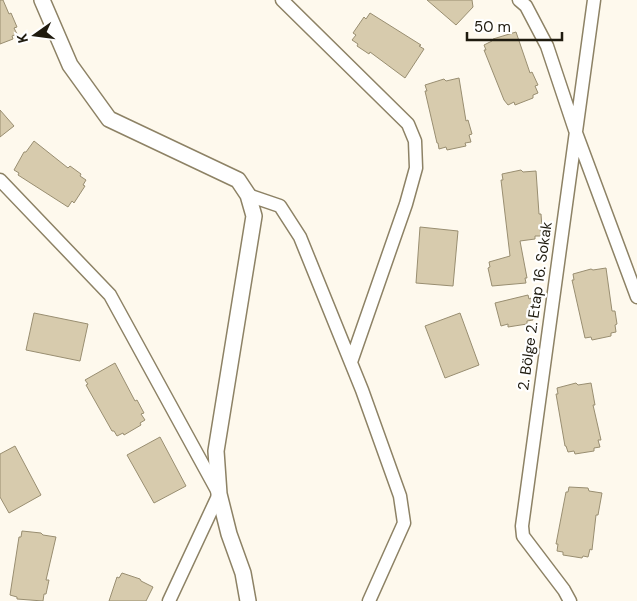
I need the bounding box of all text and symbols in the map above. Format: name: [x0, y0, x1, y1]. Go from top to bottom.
north arrow: [10, 10, 60, 60]
scale bar: [467, 10, 562, 42]
text: 50 m: [474, 17, 511, 37]
text: K: [13, 32, 32, 45]
street label: 2. Bölge 2. Etap 16. Sokak: [513, 220, 557, 392]

